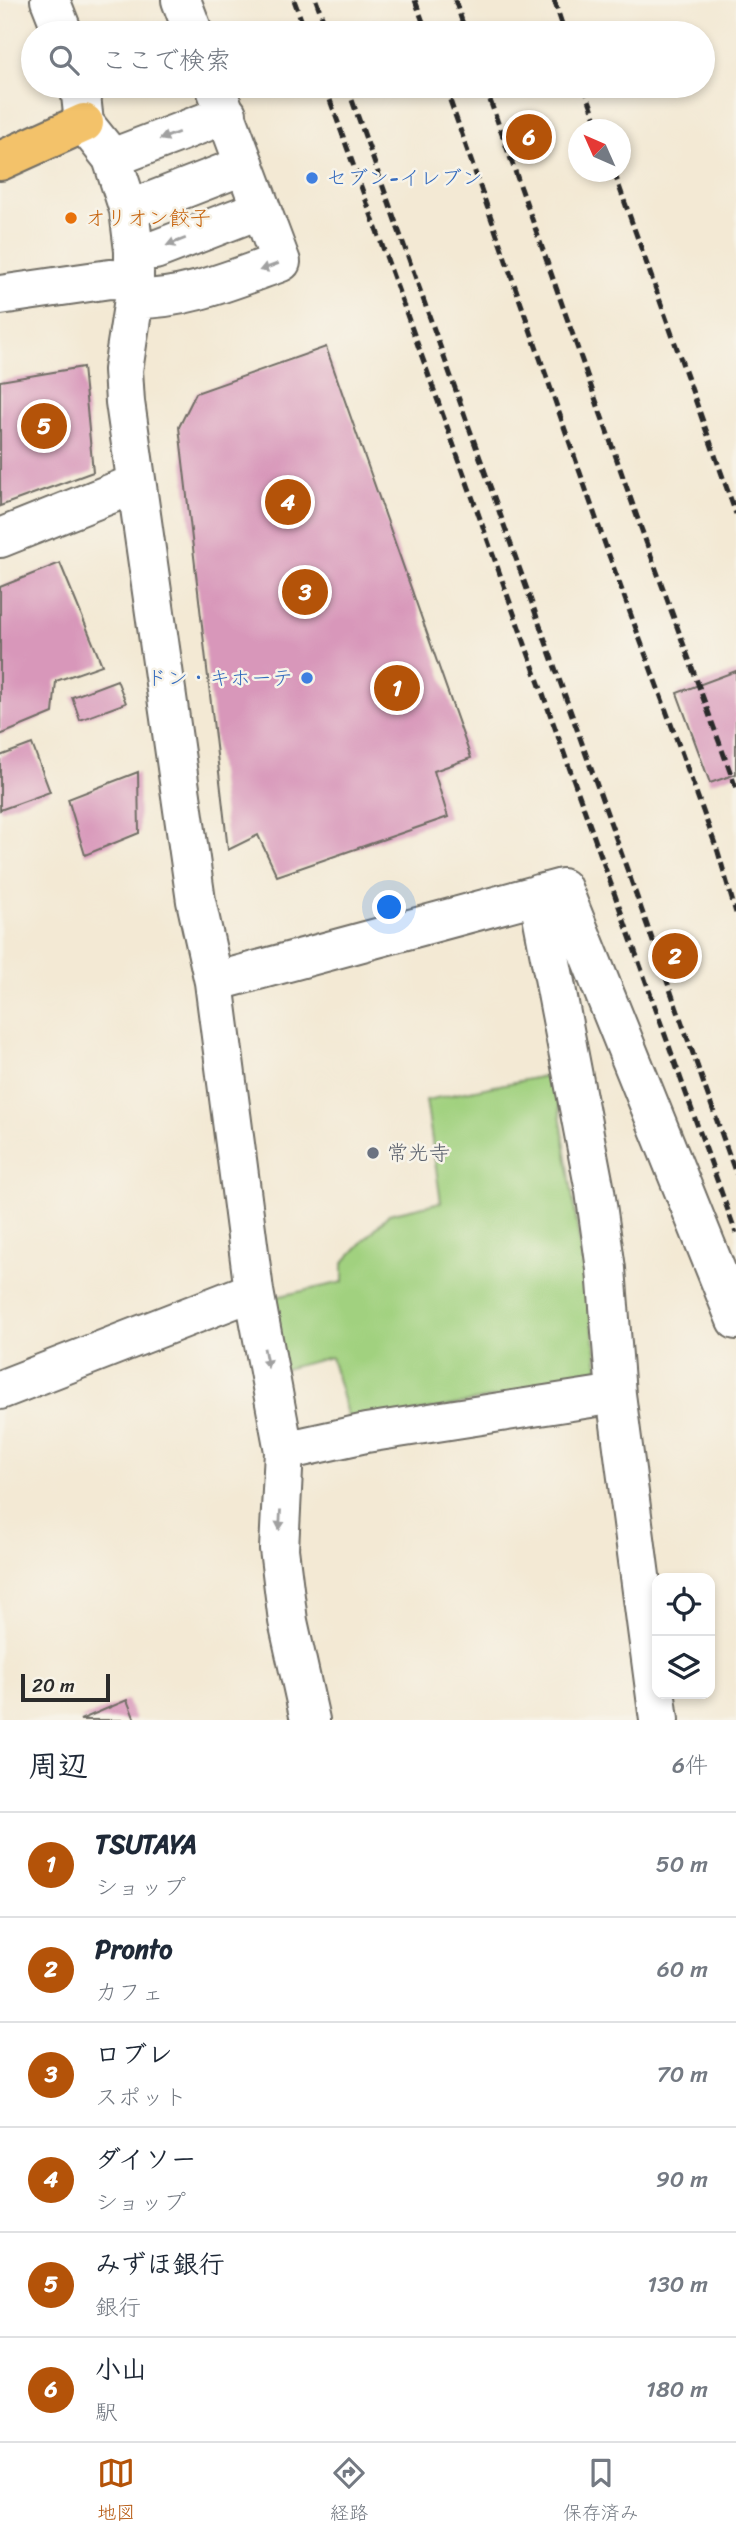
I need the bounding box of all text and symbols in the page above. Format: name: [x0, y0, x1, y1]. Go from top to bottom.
search box: [21, 21, 715, 98]
text: ここで検索: [101, 37, 231, 83]
icon: search: [45, 41, 83, 79]
pin: 6: [506, 111, 552, 163]
north arrow: [568, 119, 631, 182]
one-way arrow: [159, 130, 180, 141]
place label: セブン-イレブン: [326, 159, 483, 197]
marker: セブン-イレブン: [304, 170, 320, 186]
place label: オリオン餃子: [85, 199, 211, 237]
marker: オリオン餃子: [63, 210, 79, 226]
one-way arrow: [165, 237, 186, 248]
one-way arrow: [258, 262, 279, 273]
pin: 5: [21, 400, 67, 452]
pin: 4: [265, 476, 311, 528]
pin: 3: [282, 566, 328, 618]
place label: ドン・キホーテ: [146, 659, 293, 697]
pin: 1: [374, 662, 420, 714]
marker: ドン・キホーテ: [299, 670, 315, 686]
your location: [372, 890, 406, 924]
pin: 2: [652, 930, 698, 982]
place label: 常光寺: [387, 1134, 450, 1172]
marker: 常光寺: [365, 1145, 381, 1161]
one-way arrow: [261, 1348, 272, 1370]
one-way arrow: [275, 1509, 286, 1531]
map controls: [652, 1573, 715, 1699]
button: locate: [652, 1573, 715, 1636]
button: layers: [652, 1636, 715, 1699]
text: 20 m: [32, 1669, 75, 1702]
scale bar: [21, 1671, 110, 1703]
text: 周辺: [28, 1739, 88, 1793]
text: 6件: [672, 1745, 708, 1786]
text: TSUTAYA: [95, 1821, 197, 1867]
text: 1: [46, 1844, 56, 1885]
text: 50 m: [656, 1844, 708, 1885]
text: ショップ: [95, 1867, 186, 1908]
text: Pronto: [95, 1926, 172, 1972]
text: 2: [44, 1949, 58, 1990]
text: 60 m: [657, 1949, 708, 1990]
text: カフェ: [95, 1972, 164, 2013]
text: ロブレ: [95, 2031, 173, 2077]
text: 3: [45, 2054, 57, 2095]
text: 70 m: [657, 2054, 708, 2095]
text: スポット: [95, 2077, 187, 2118]
text: ダイソー: [95, 2136, 196, 2182]
text: 4: [44, 2159, 58, 2200]
text: 90 m: [656, 2159, 708, 2200]
text: ショップ: [95, 2182, 186, 2223]
text: みずほ銀行: [95, 2241, 224, 2287]
text: 5: [44, 2264, 58, 2305]
text: 130 m: [647, 2264, 708, 2305]
text: 銀行: [95, 2287, 141, 2328]
text: 小山: [95, 2346, 147, 2392]
text: 6: [44, 2369, 58, 2410]
text: 180 m: [646, 2369, 708, 2410]
text: 駅: [95, 2392, 118, 2433]
tab: 地図: [97, 2454, 135, 2529]
tab: 経路: [330, 2454, 368, 2529]
tab: 保存済み: [563, 2454, 639, 2529]

